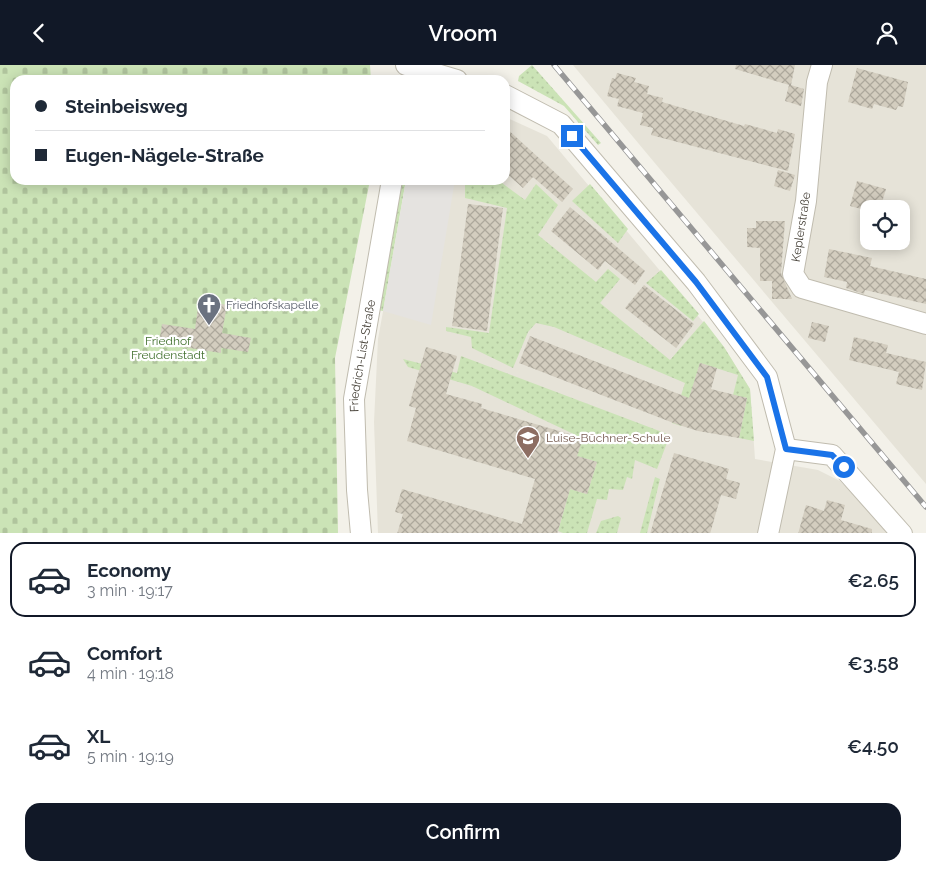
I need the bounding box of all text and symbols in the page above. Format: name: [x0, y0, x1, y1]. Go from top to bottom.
icon: back: [25, 19, 53, 47]
icon: person: [873, 19, 901, 47]
text: Vroom: [429, 20, 497, 46]
text: Steinbeisweg: [65, 95, 188, 117]
route end: [561, 125, 583, 147]
text: Eugen-Nägele-Straße: [65, 144, 264, 166]
street label: Keplerstraße: [789, 191, 813, 263]
map controls: [860, 200, 910, 250]
button: locate: [860, 200, 910, 250]
church icon: Friedhofskapelle: [196, 292, 222, 326]
place label: Friedhofskapelle: [226, 298, 319, 312]
street label: Friedrich-List-Straße: [347, 299, 378, 412]
park label: Friedhof Freudenstadt: [131, 334, 205, 362]
school or university icon: Luise-Büchner-Schule: [515, 425, 541, 459]
place label: Luise-Büchner-Schule: [546, 431, 671, 445]
route start: [833, 456, 855, 478]
icon: car: [27, 557, 72, 602]
text: Economy: [87, 559, 171, 581]
text: €2.65: [847, 569, 899, 591]
text: 3 min · 19:17: [87, 581, 173, 600]
icon: car: [27, 640, 72, 685]
text: Comfort: [87, 642, 162, 664]
text: €3.58: [847, 652, 899, 674]
text: 4 min · 19:18: [87, 664, 174, 683]
icon: car: [27, 723, 72, 768]
text: XL: [87, 725, 110, 747]
text: €4.50: [847, 735, 899, 757]
text: 5 min · 19:19: [87, 747, 174, 766]
button: Confirm: [25, 803, 901, 861]

